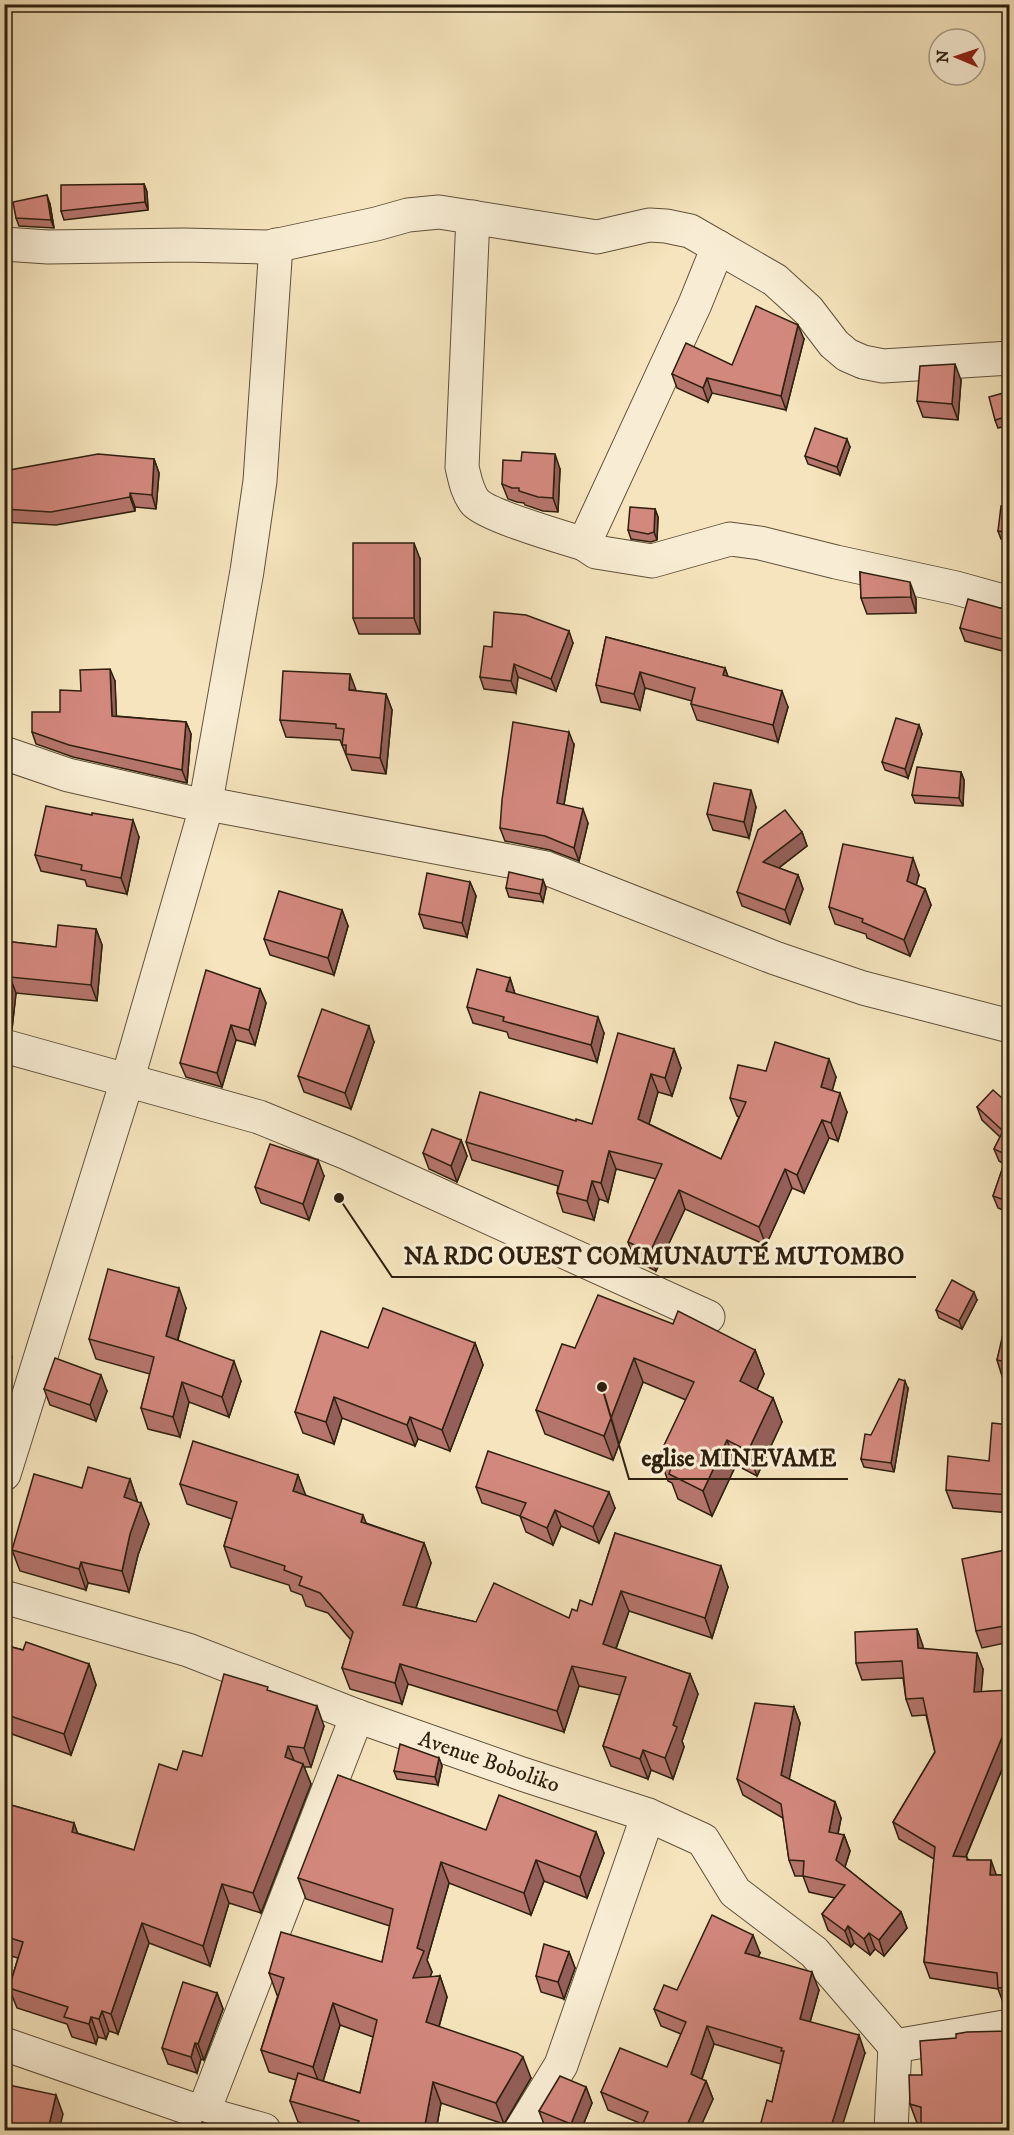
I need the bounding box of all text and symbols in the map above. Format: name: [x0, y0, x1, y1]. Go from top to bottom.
north arrow: [927, 27, 987, 87]
text: N: [933, 50, 953, 63]
callout: NA RDC OUEST COMMUNAUTÉ MUTOMBO: [392, 1235, 916, 1277]
text: NA RDC OUEST COMMUNAUTÉ MUTOMBO: [404, 1241, 904, 1272]
callout: eglise MINEVAME: [629, 1437, 848, 1479]
text: eglise MINEVAME: [641, 1444, 837, 1474]
street label: Avenue Boboliko: [415, 1725, 563, 1799]

